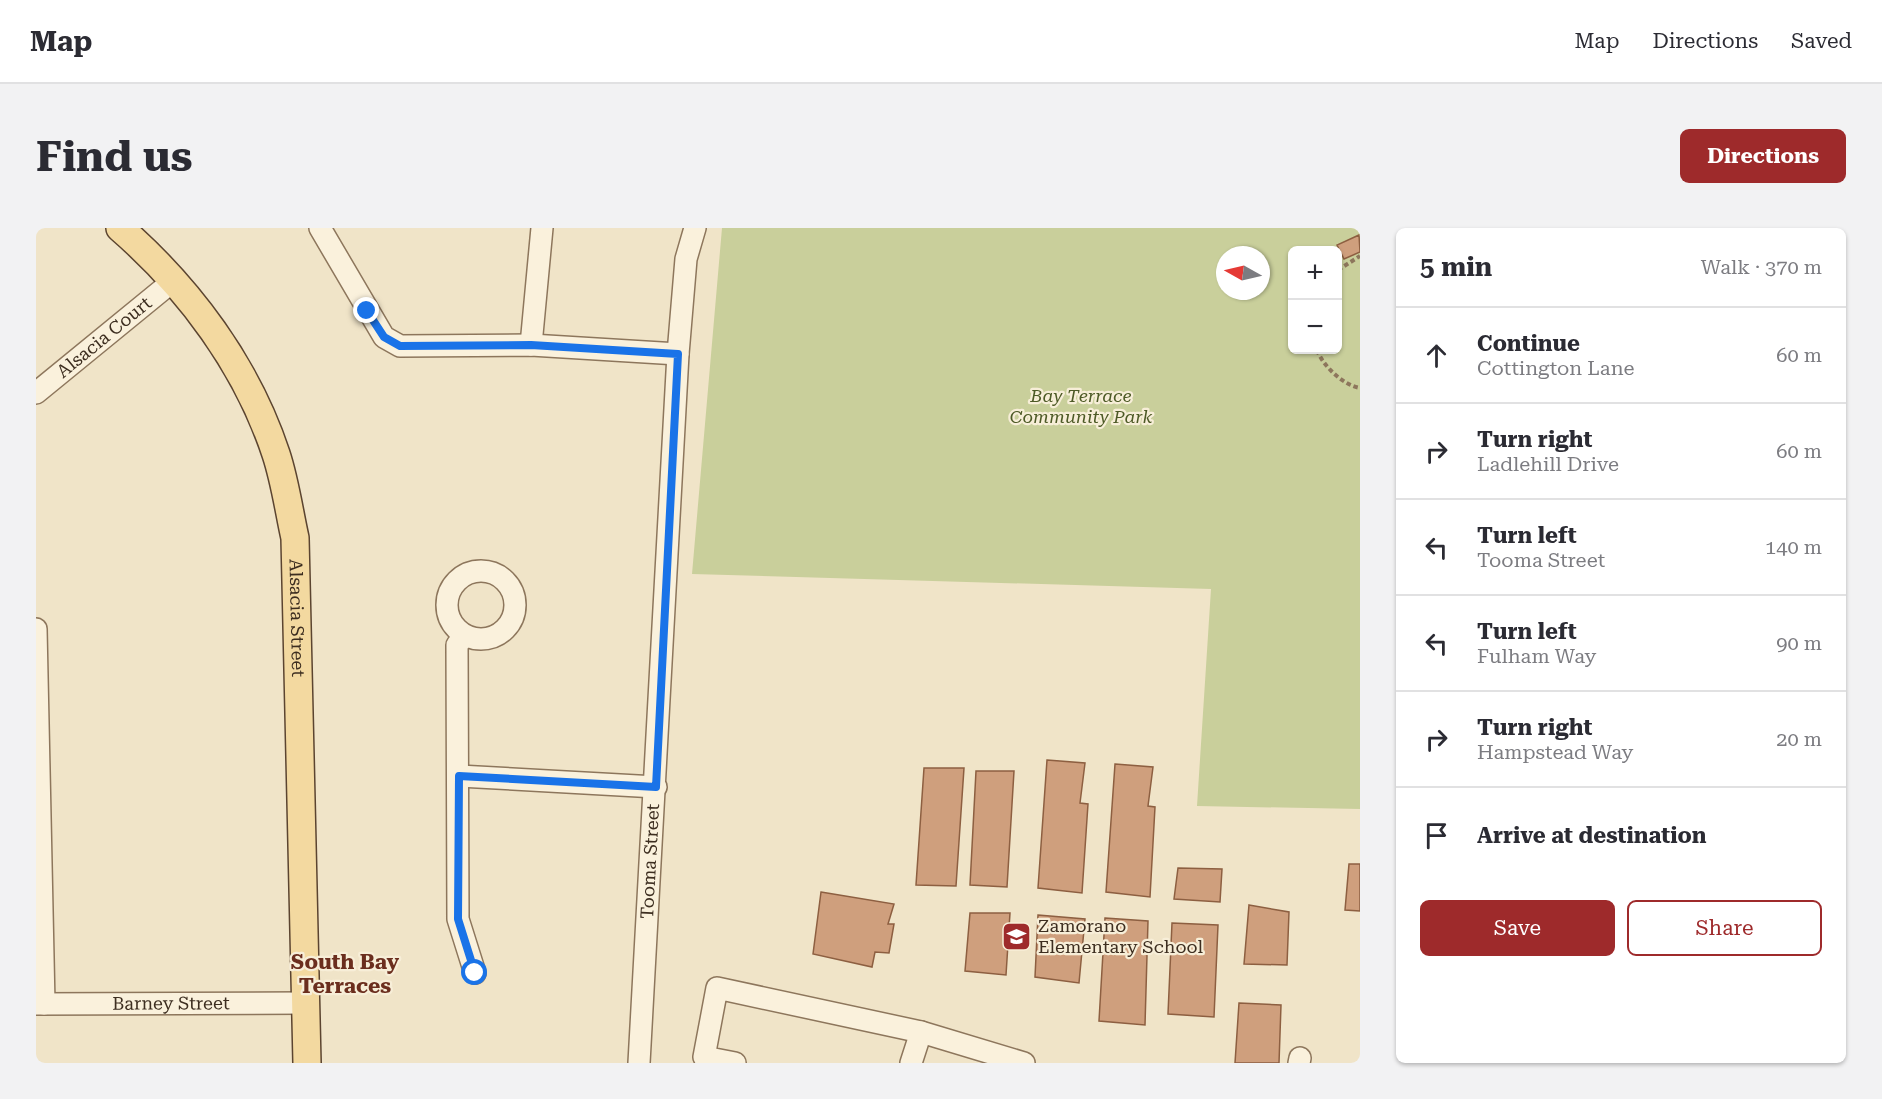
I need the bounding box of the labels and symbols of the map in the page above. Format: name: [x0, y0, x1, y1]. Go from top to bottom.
north arrow: [1216, 246, 1270, 300]
street label: Alsacia Court: [52, 292, 156, 382]
route end: [353, 297, 379, 323]
park label: Bay Terrace Community Park: [1010, 385, 1152, 427]
street label: Alsacia Street: [285, 559, 309, 678]
street label: Tooma Street: [636, 803, 663, 919]
place label: Zamorano Elementary School: [1038, 915, 1203, 957]
school or university icon: Zamorano Elementary School: [1001, 920, 1033, 952]
district label: South Bay Terraces: [291, 950, 400, 998]
route start: [461, 959, 487, 985]
street label: Barney Street: [112, 992, 230, 1014]

